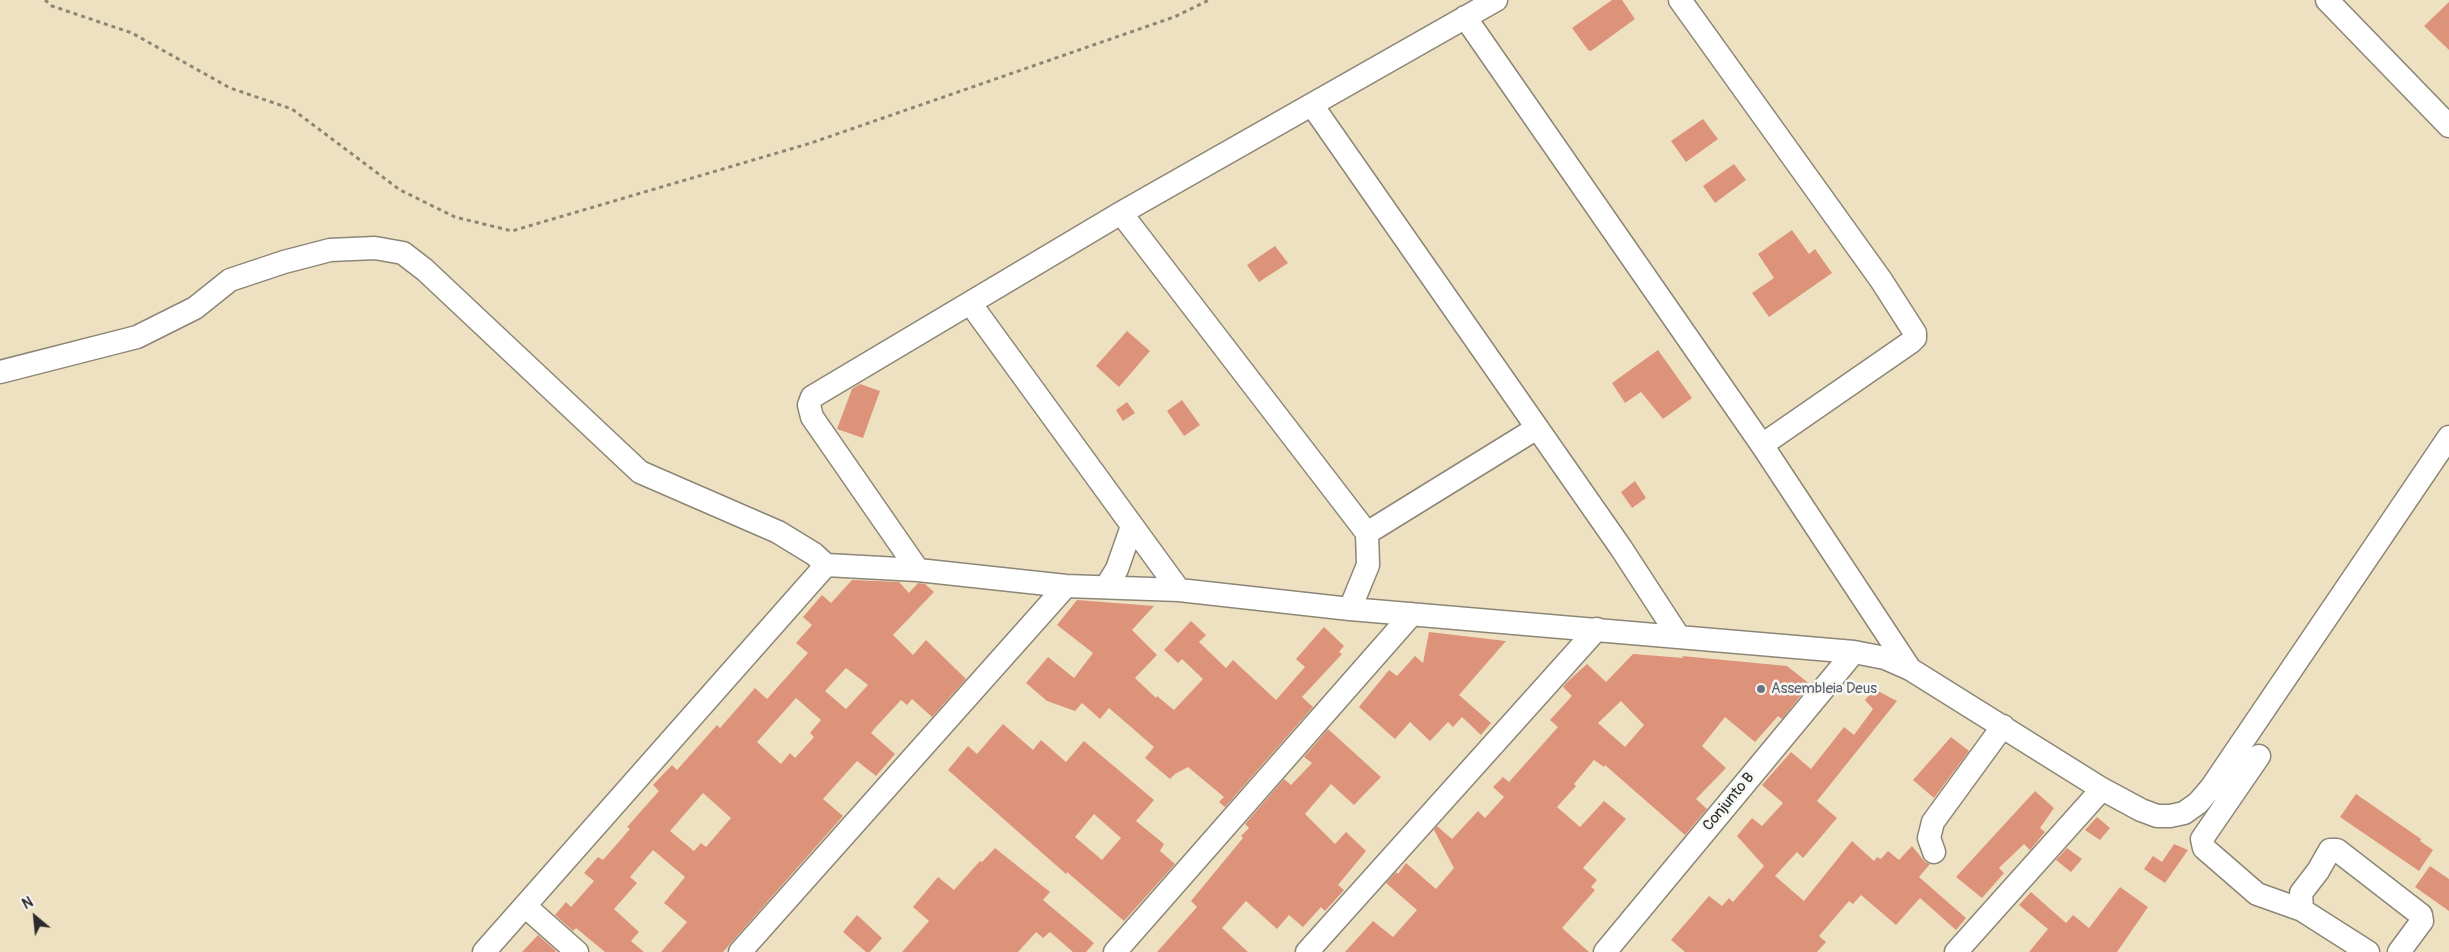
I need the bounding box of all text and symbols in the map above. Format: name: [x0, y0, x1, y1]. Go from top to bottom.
place label: Assembleia Deus: [1771, 680, 1877, 698]
marker: Assembleia Deus: [1755, 683, 1767, 695]
street label: Conjunto B: [1699, 769, 1759, 835]
north arrow: [10, 892, 60, 942]
text: N: [20, 894, 36, 913]

